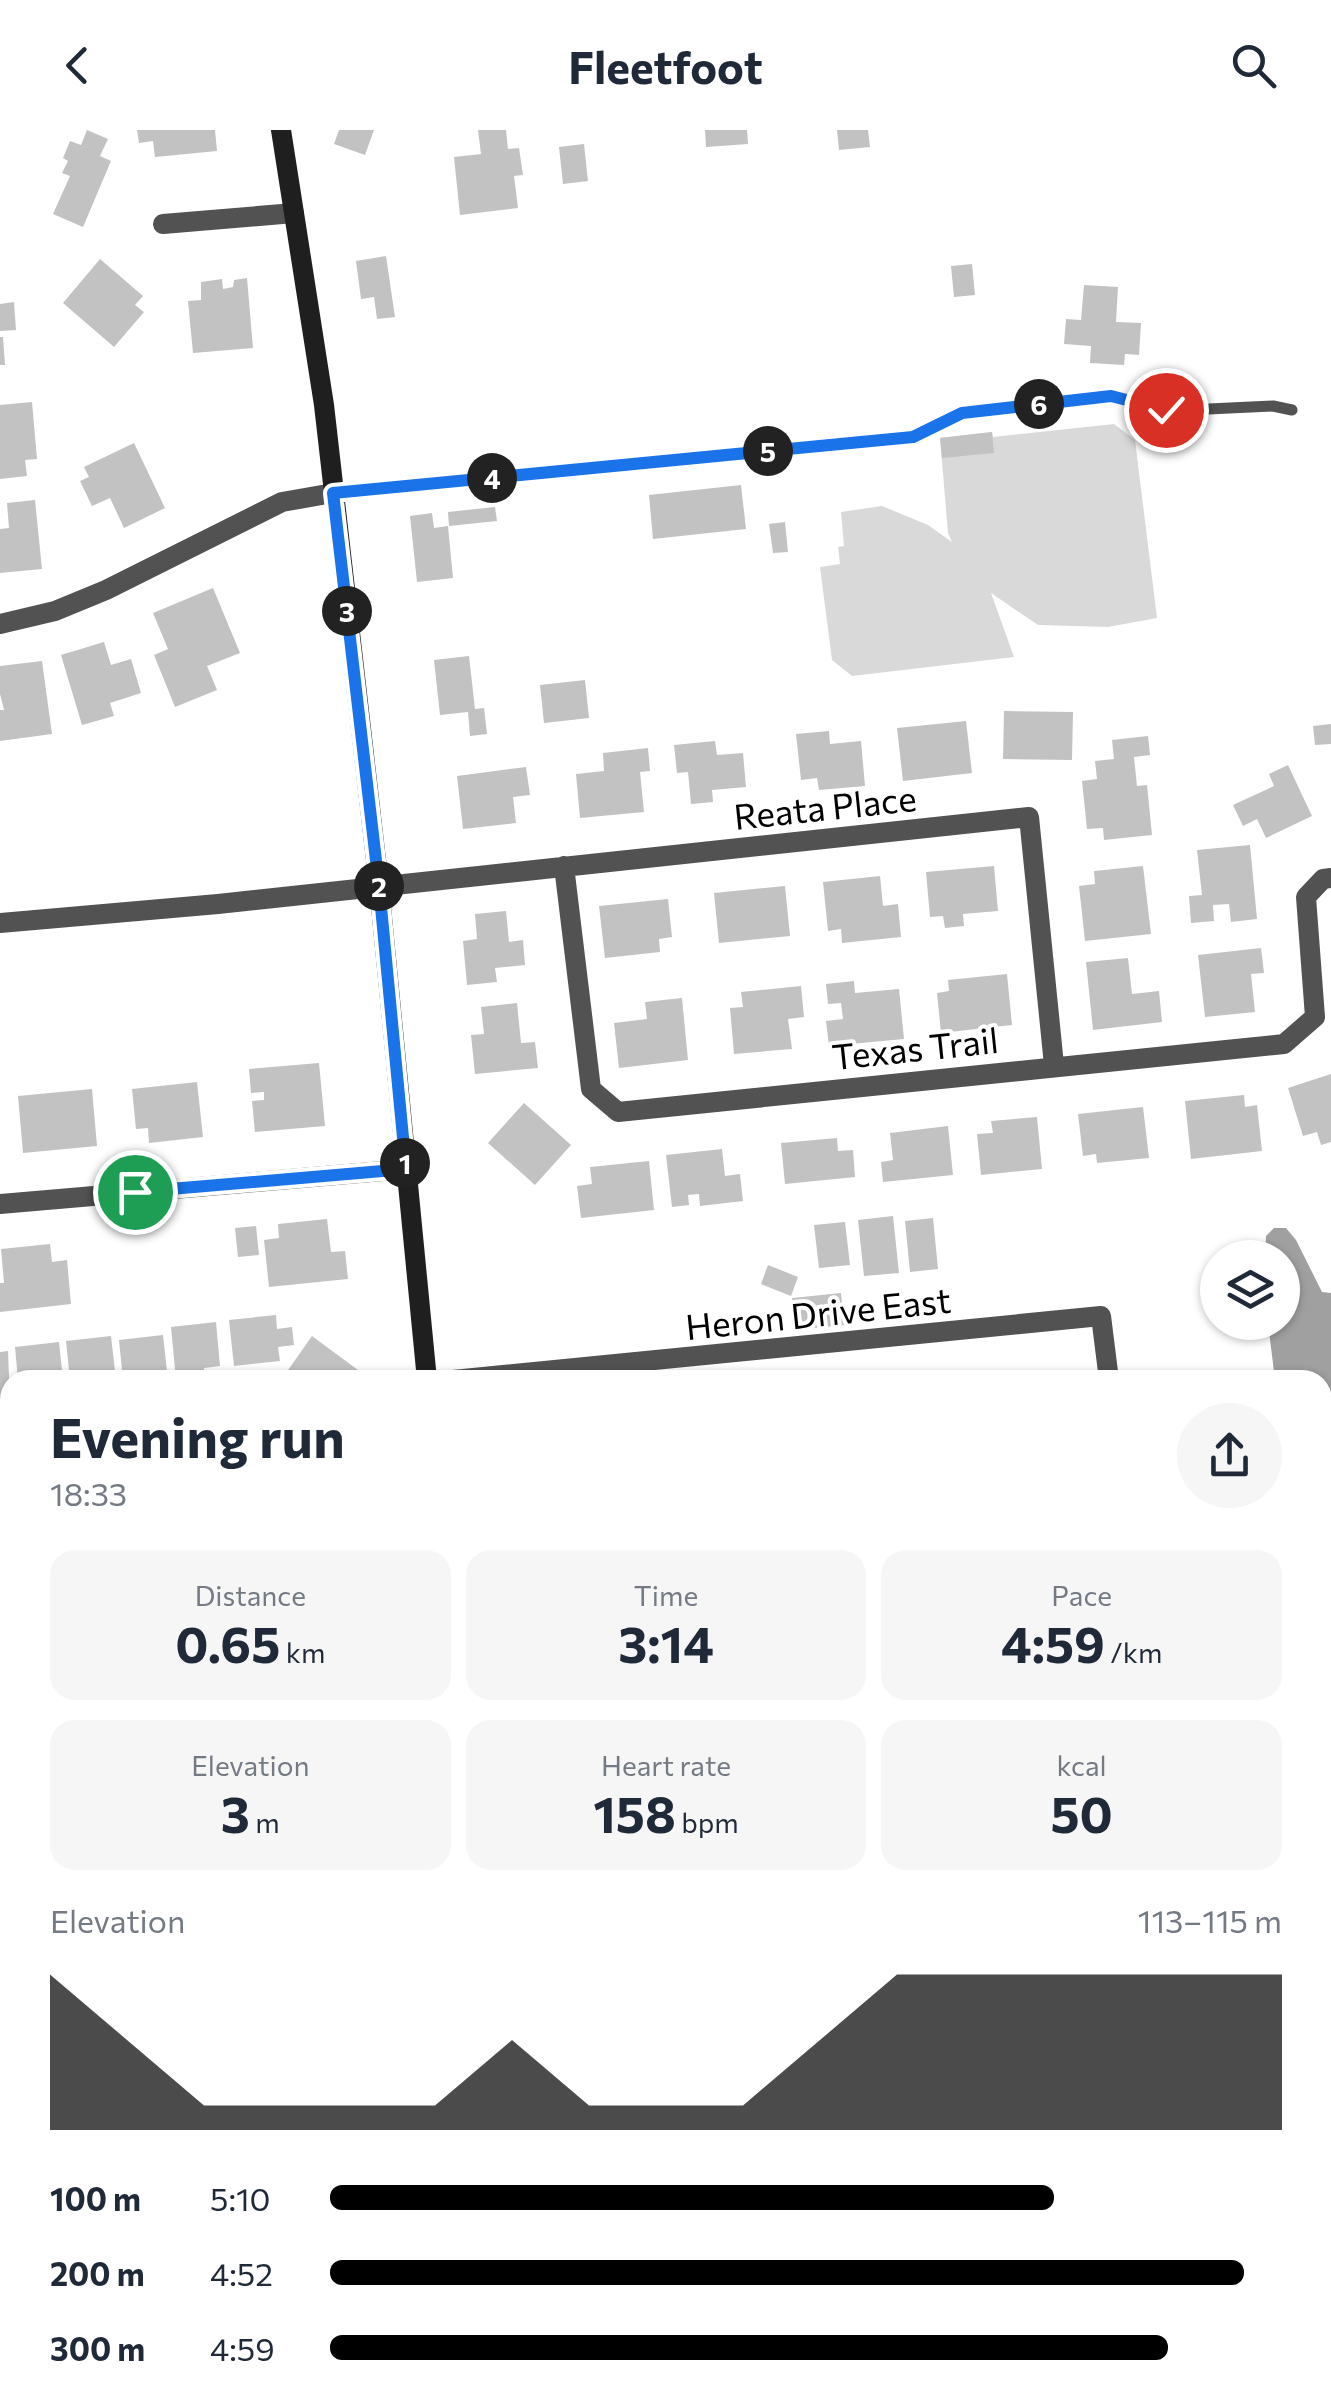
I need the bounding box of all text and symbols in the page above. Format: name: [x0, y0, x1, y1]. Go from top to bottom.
icon: back: [50, 38, 105, 93]
text: Fleetfoot: [568, 38, 763, 93]
icon: search: [1226, 38, 1281, 93]
pin: [1124, 368, 1209, 453]
pin: 6: [1014, 379, 1064, 429]
icon: check: [1139, 383, 1194, 438]
text: 6: [1030, 387, 1048, 421]
pin: 5: [743, 426, 793, 476]
text: 5: [760, 434, 776, 468]
pin: 4: [467, 453, 517, 503]
text: 4: [483, 461, 501, 495]
pin: 3: [322, 586, 372, 636]
text: 3: [339, 594, 355, 628]
street label: Reata Place: [732, 775, 918, 837]
pin: 2: [354, 861, 404, 911]
text: 2: [371, 869, 387, 903]
street label: Texas Trail: [830, 1017, 1000, 1077]
pin: 1: [380, 1138, 430, 1188]
text: 1: [399, 1146, 411, 1180]
pin: [93, 1150, 178, 1235]
icon: arrive: [108, 1165, 163, 1220]
map controls: [1200, 1240, 1300, 1340]
button: layers: [1200, 1240, 1300, 1340]
street label: Heron Drive East: [683, 1277, 953, 1347]
text: Evening run: [50, 1402, 345, 1469]
button: share: [1177, 1403, 1282, 1508]
text: 18:33: [50, 1473, 127, 1513]
text: Distance: [195, 1578, 306, 1612]
text: Time: [634, 1578, 698, 1612]
text: Pace: [1051, 1578, 1112, 1612]
text: 0.65: [175, 1612, 280, 1673]
text: 3:14: [618, 1612, 714, 1673]
text: 4:59: [1001, 1612, 1105, 1673]
text: km: [280, 1635, 325, 1669]
text: /km: [1105, 1635, 1162, 1669]
text: Elevation: [191, 1748, 309, 1782]
text: Heart rate: [601, 1748, 731, 1782]
text: kcal: [1057, 1748, 1107, 1782]
text: 3: [221, 1782, 250, 1843]
text: 158: [593, 1782, 676, 1843]
text: 50: [1050, 1782, 1113, 1843]
text: m: [250, 1805, 280, 1839]
text: bpm: [676, 1805, 739, 1839]
text: Elevation: [50, 1900, 185, 1940]
text: 113–115 m: [1138, 1900, 1282, 1940]
text: 100 m: [50, 2178, 141, 2218]
text: 5:10: [210, 2178, 271, 2218]
text: 200 m: [50, 2253, 145, 2293]
text: 4:52: [210, 2253, 273, 2293]
text: 300 m: [50, 2328, 145, 2368]
text: 4:59: [210, 2328, 275, 2368]

